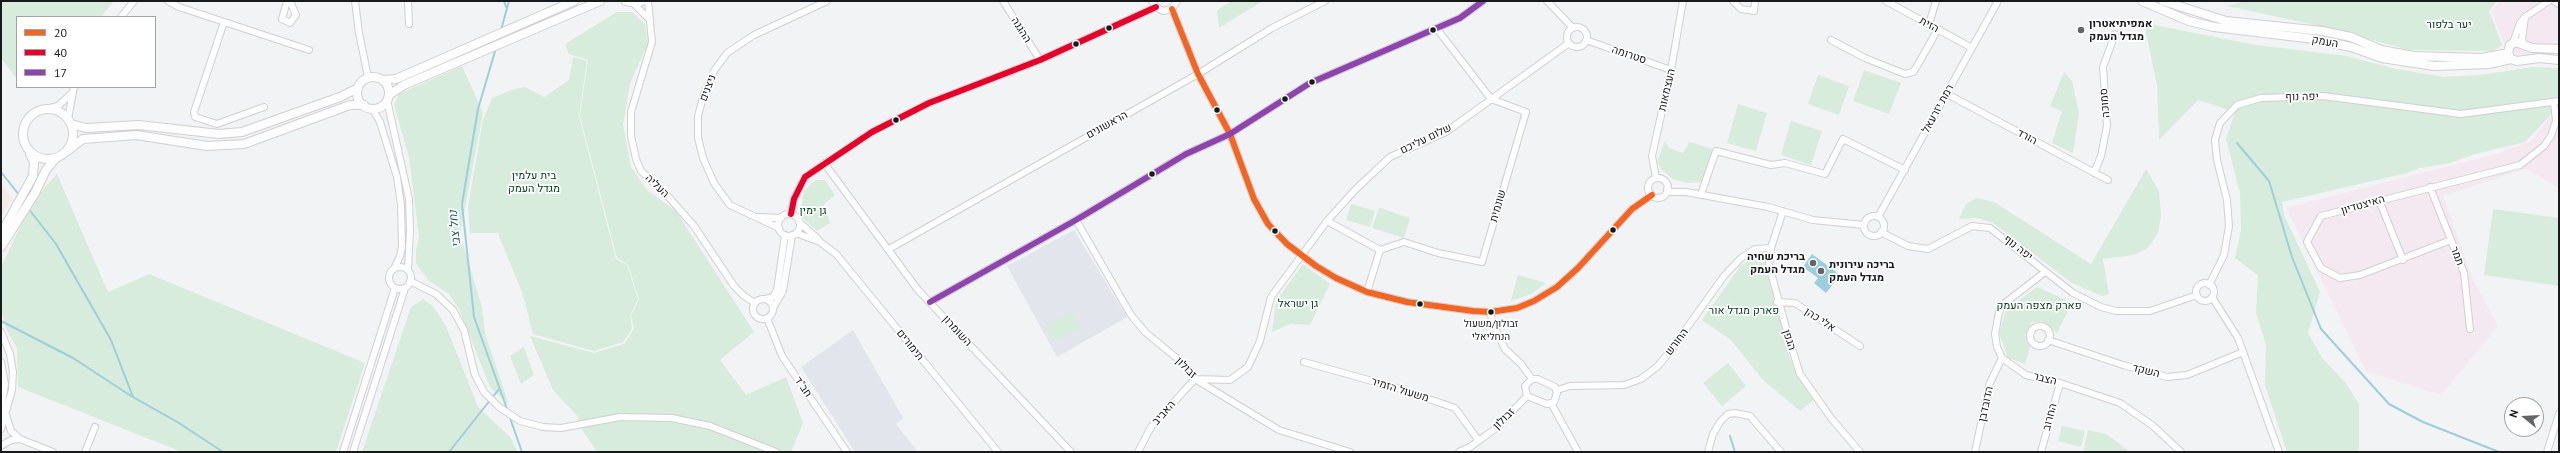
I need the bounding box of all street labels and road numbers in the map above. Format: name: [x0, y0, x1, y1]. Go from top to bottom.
street label: הזית: [1917, 14, 1941, 36]
street label: ההגנה: [1008, 15, 1034, 45]
street label: העמק: [2311, 33, 2339, 51]
street label: סטרומה: [1610, 43, 1648, 67]
street label: העצמאות: [1656, 68, 1678, 112]
street label: ניצנים: [697, 73, 719, 103]
street label: רמת יזרעאל: [1919, 82, 1957, 136]
street label: סמוכה: [2097, 88, 2113, 118]
street label: יפה נוף: [2285, 90, 2319, 104]
street label: הראשונים: [1084, 108, 1130, 142]
street label: שלום עליכם: [1398, 121, 1454, 157]
street label: הורד: [2015, 126, 2039, 148]
street label: העליה: [642, 171, 672, 201]
street label: שונמית: [1487, 188, 1509, 224]
street label: האיצטדיון: [2340, 192, 2386, 218]
street label: יפה נוף: [2001, 233, 2035, 263]
street label: תמר: [2447, 245, 2467, 267]
street label: אלי כהן: [1802, 305, 1838, 335]
street label: השומרון: [939, 313, 975, 349]
street label: החורש: [1663, 326, 1691, 358]
street label: תימורים: [894, 327, 926, 363]
street label: הגפן: [1780, 328, 1798, 352]
street label: זבולון: [1172, 354, 1200, 382]
street label: השקד: [2131, 361, 2161, 381]
street label: הצבר: [2032, 370, 2058, 388]
street label: חב"ד: [791, 374, 815, 400]
street label: משעול הזמיר: [1369, 375, 1431, 405]
street label: הדובדבן: [1976, 385, 1996, 423]
street label: האביב: [1150, 398, 1178, 428]
street label: החרוב: [2040, 402, 2060, 432]
street label: זבולון: [1490, 406, 1518, 432]

